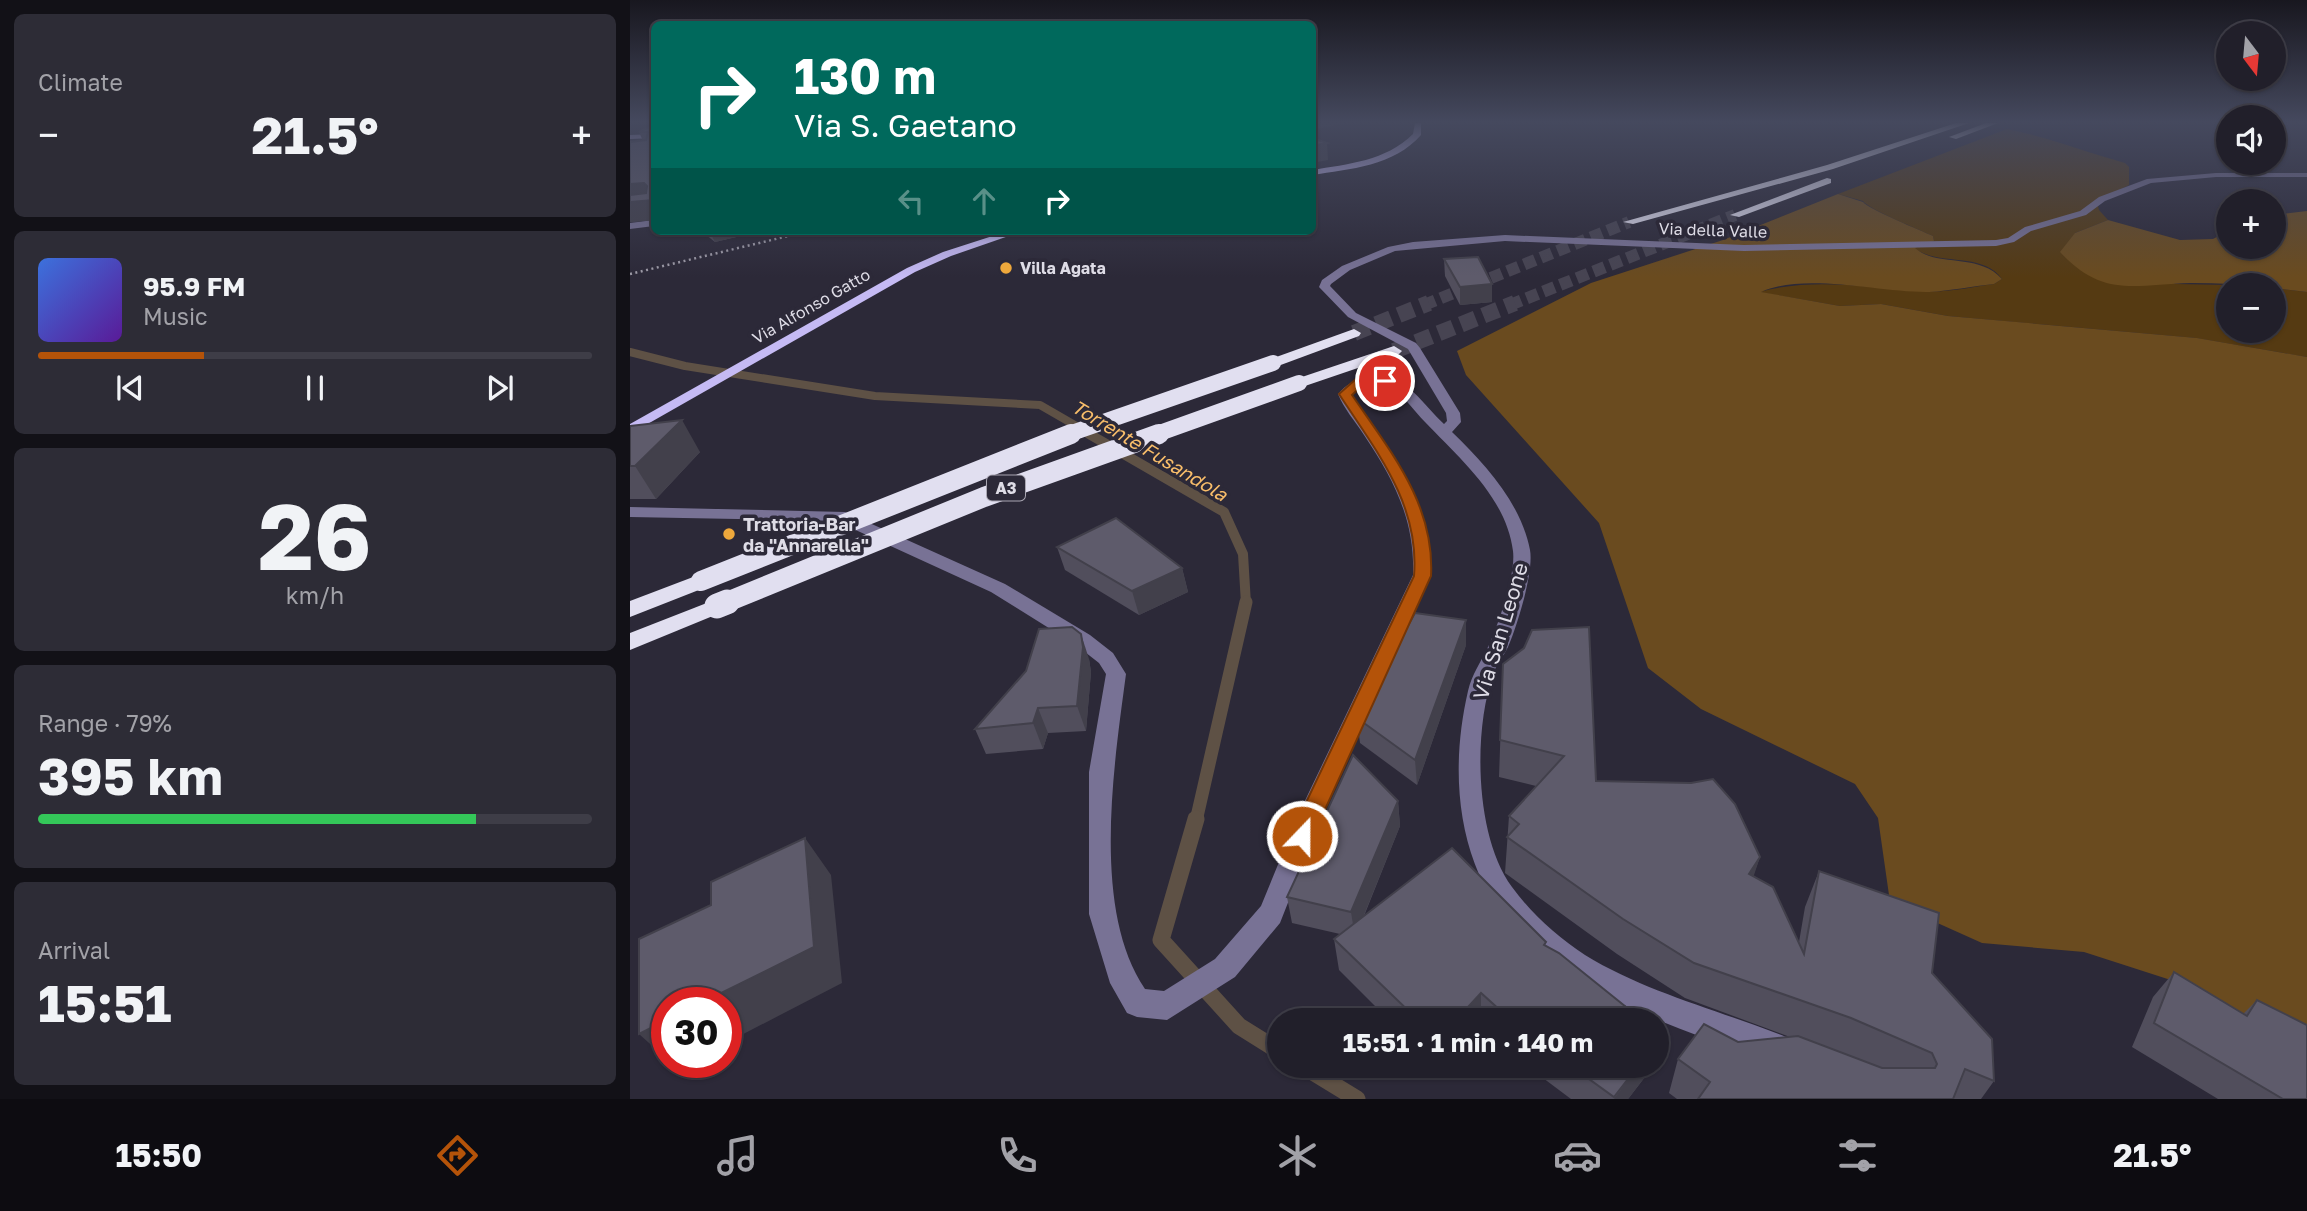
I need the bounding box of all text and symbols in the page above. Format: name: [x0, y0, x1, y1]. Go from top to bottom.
north arrow: [2216, 21, 2286, 91]
map controls: [2216, 21, 2286, 343]
text: 130 m: [794, 46, 936, 105]
icon: right: [679, 49, 770, 140]
text: Climate: [38, 68, 123, 96]
text: 21.5°: [251, 103, 379, 165]
button: sound: [2216, 105, 2286, 175]
text: Via S. Gaetano: [794, 106, 1017, 144]
text: −: [38, 112, 59, 157]
text: +: [571, 112, 592, 157]
icon: left: [892, 182, 930, 220]
icon: ahead: [965, 182, 1003, 220]
icon: right: [1038, 182, 1076, 220]
button: +: [2216, 189, 2286, 259]
street label: Via della Valle: [1658, 218, 1768, 242]
place label: Villa Agata: [1020, 258, 1106, 278]
marker: Villa Agata: [998, 260, 1014, 276]
street label: Via Alfonso Gatto: [748, 264, 874, 348]
text: 95.9 FM: [143, 271, 245, 302]
button: −: [2216, 273, 2286, 343]
text: Music: [143, 302, 208, 330]
pin: [1355, 351, 1415, 411]
icon: arrive: [1366, 362, 1404, 400]
icon: previous: [111, 369, 149, 407]
icon: pause: [296, 369, 334, 407]
icon: next: [481, 369, 519, 407]
water label: Torrente Fusandola: [1068, 395, 1233, 506]
road number: A3: [987, 475, 1025, 500]
text: 26: [258, 481, 372, 590]
place label: Trattoria-Bar da "Annarella": [743, 513, 869, 556]
marker: Trattoria-Bar da "Annarella": [721, 526, 737, 542]
street label: Via San Leone: [1467, 559, 1533, 703]
text: km/h: [286, 581, 344, 609]
text: Range · 79%: [38, 709, 172, 737]
text: 395 km: [38, 744, 223, 806]
position arrow: [1265, 799, 1339, 873]
text: Arrival: [38, 936, 110, 964]
text: 15:51: [38, 971, 172, 1033]
speed limit sign: 30: [651, 987, 742, 1078]
text: 15:51 · 1 min · 140 m: [1343, 1027, 1593, 1058]
icon: directions: [433, 1131, 482, 1180]
icon: music: [713, 1131, 762, 1180]
icon: phone: [993, 1131, 1042, 1180]
icon: climate: [1273, 1131, 1322, 1180]
icon: car: [1553, 1131, 1602, 1180]
icon: filters: [1833, 1131, 1882, 1180]
text: 15:50: [116, 1136, 202, 1174]
text: 21.5°: [2113, 1136, 2191, 1174]

